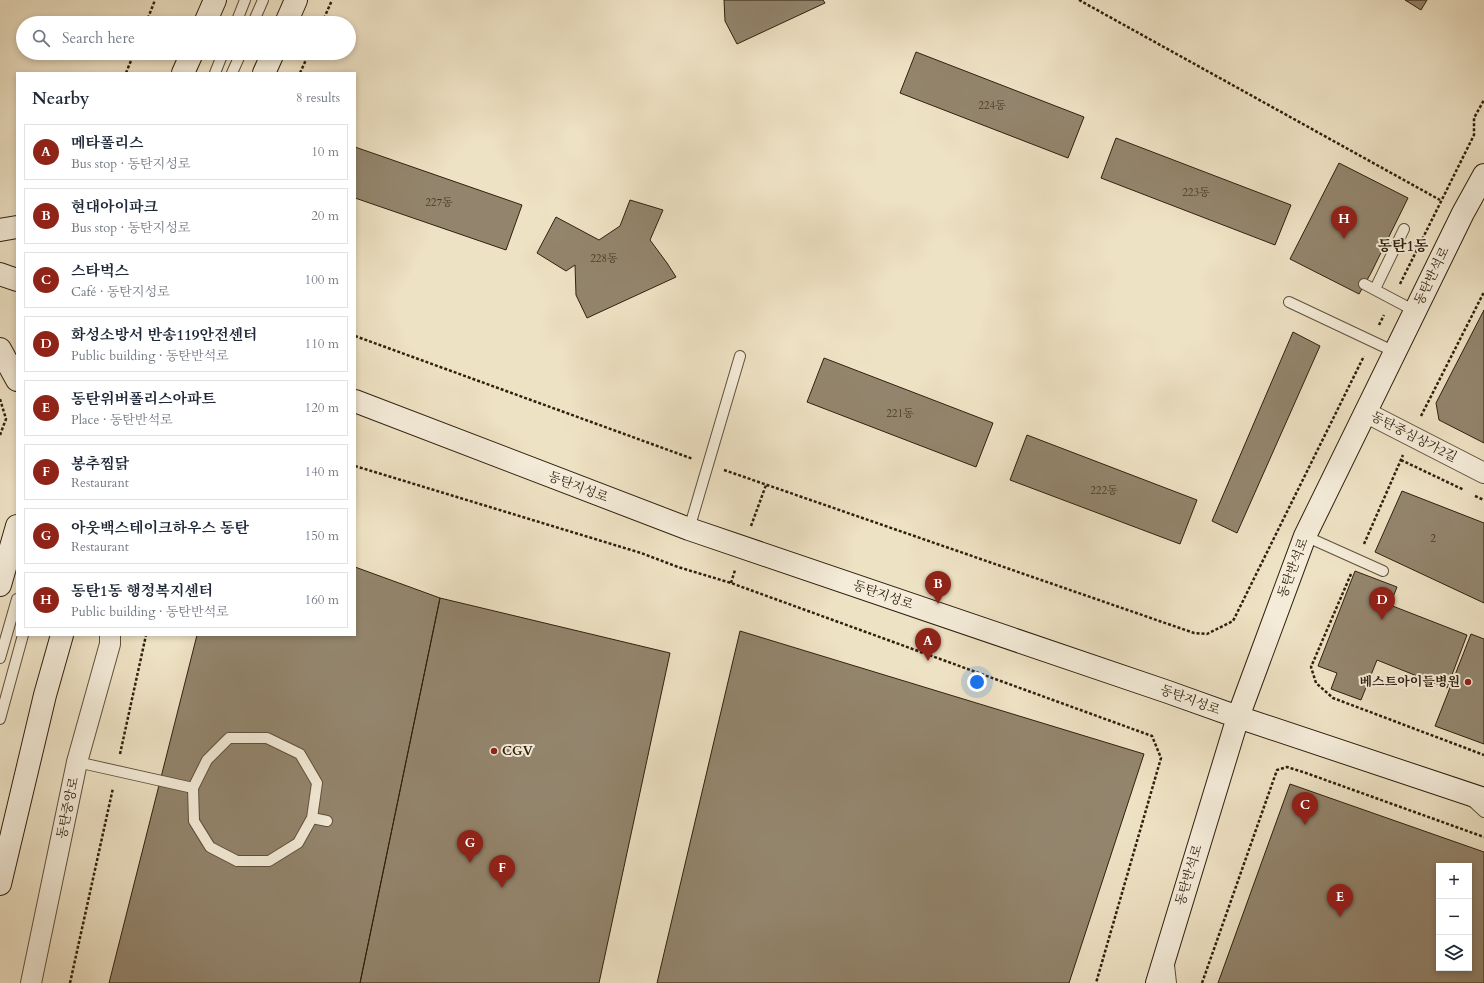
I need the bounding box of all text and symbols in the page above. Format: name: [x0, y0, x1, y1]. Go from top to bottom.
search box: [16, 16, 356, 60]
icon: search: [30, 27, 52, 49]
text: Search here: [62, 28, 135, 48]
text: Nearby: [32, 87, 89, 110]
text: 8 results: [296, 89, 340, 107]
house number: 224동: [978, 98, 1006, 113]
text: 메타폴리스: [71, 133, 143, 153]
text: A: [41, 143, 51, 161]
text: 10 m: [311, 143, 339, 161]
text: Bus stop · 동탄지성로: [71, 155, 190, 173]
house number: 223동: [1182, 185, 1210, 200]
house number: 227동: [425, 195, 453, 210]
text: 현대아이파크: [71, 197, 158, 217]
pin: H: [1331, 206, 1357, 239]
text: B: [41, 207, 51, 225]
text: 20 m: [311, 207, 339, 225]
text: Bus stop · 동탄지성로: [71, 219, 190, 237]
district label: 동탄1동: [1377, 236, 1429, 256]
street label: 동탄반석로: [1410, 243, 1454, 308]
house number: 228동: [590, 251, 618, 266]
text: 스타벅스: [71, 261, 129, 281]
text: C: [41, 271, 51, 289]
text: 100 m: [305, 271, 339, 289]
text: Café · 동탄지성로: [71, 283, 170, 301]
text: 화성소방서 반송119안전센터: [71, 325, 257, 345]
text: D: [40, 335, 52, 353]
text: 110 m: [305, 335, 339, 353]
text: Public building · 동탄반석로: [71, 347, 229, 365]
text: 동탄위버폴리스아파트: [71, 389, 216, 409]
text: E: [42, 399, 50, 417]
text: 120 m: [305, 399, 339, 417]
house number: 221동: [886, 406, 914, 421]
street label: 동탄중심상가2길: [1368, 408, 1460, 466]
text: Place · 동탄반석로: [71, 411, 173, 429]
text: 봉추찜닭: [71, 454, 129, 474]
text: F: [42, 463, 50, 481]
text: 140 m: [305, 463, 339, 481]
street label: 동탄지성로: [545, 467, 611, 507]
text: Restaurant: [71, 474, 129, 492]
house number: 222동: [1090, 483, 1118, 498]
text: 아웃백스테이크하우스 동탄: [71, 518, 249, 538]
text: G: [41, 527, 51, 545]
text: 150 m: [305, 527, 339, 545]
house number: 2: [1430, 531, 1436, 546]
street label: 동탄반석로: [1273, 535, 1313, 601]
text: Restaurant: [71, 538, 129, 556]
pin: B: [925, 571, 951, 604]
street label: 동탄지성로: [850, 576, 916, 614]
text: 동탄1동 행정복지센터: [71, 581, 213, 601]
pin: D: [1369, 587, 1395, 620]
text: H: [40, 591, 52, 609]
text: 160 m: [305, 591, 339, 609]
text: Public building · 동탄반석로: [71, 603, 229, 621]
pin: A: [915, 628, 941, 661]
your location: [967, 672, 987, 692]
place label: 베스트아이들병원: [1360, 673, 1460, 691]
marker: 베스트아이들병원: [1463, 677, 1473, 687]
street label: 동탄지성로: [1157, 681, 1223, 719]
place label: CGV: [502, 742, 534, 760]
marker: CGV: [489, 746, 499, 756]
street label: 동탄중앙로: [53, 775, 83, 841]
pin: C: [1292, 792, 1318, 825]
pin: G: [457, 830, 483, 863]
street label: 동탄반석로: [1171, 842, 1207, 908]
pin: F: [489, 855, 515, 888]
map controls: [1436, 863, 1472, 971]
button: +: [1436, 863, 1472, 899]
pin: E: [1327, 884, 1353, 917]
button: −: [1436, 899, 1472, 935]
button: layers: [1436, 935, 1472, 971]

